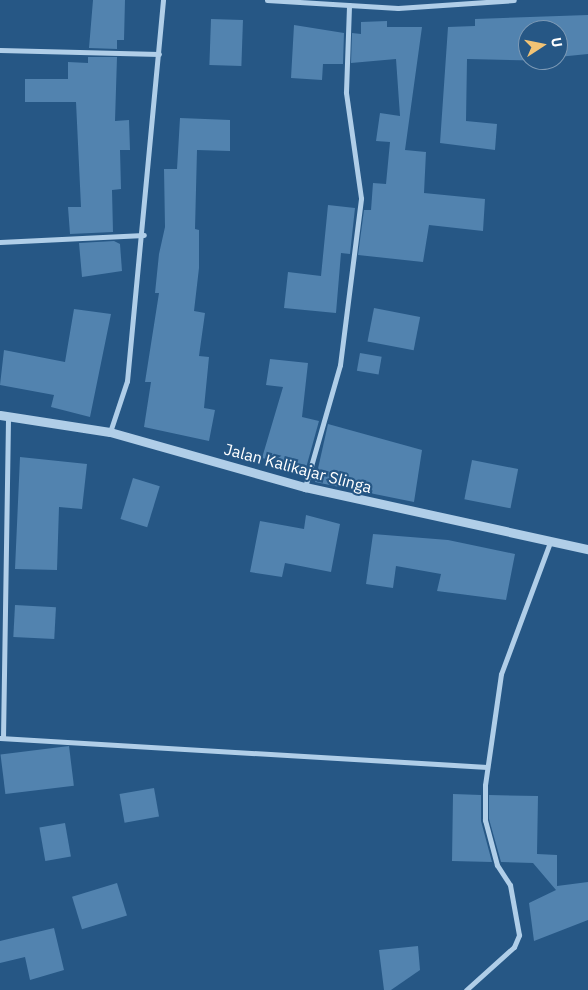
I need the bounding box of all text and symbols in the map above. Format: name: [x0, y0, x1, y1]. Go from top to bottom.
north arrow: [518, 20, 568, 70]
text: U: [547, 36, 567, 49]
street label: Jalan Kalikajar Slinga: [222, 439, 374, 497]

